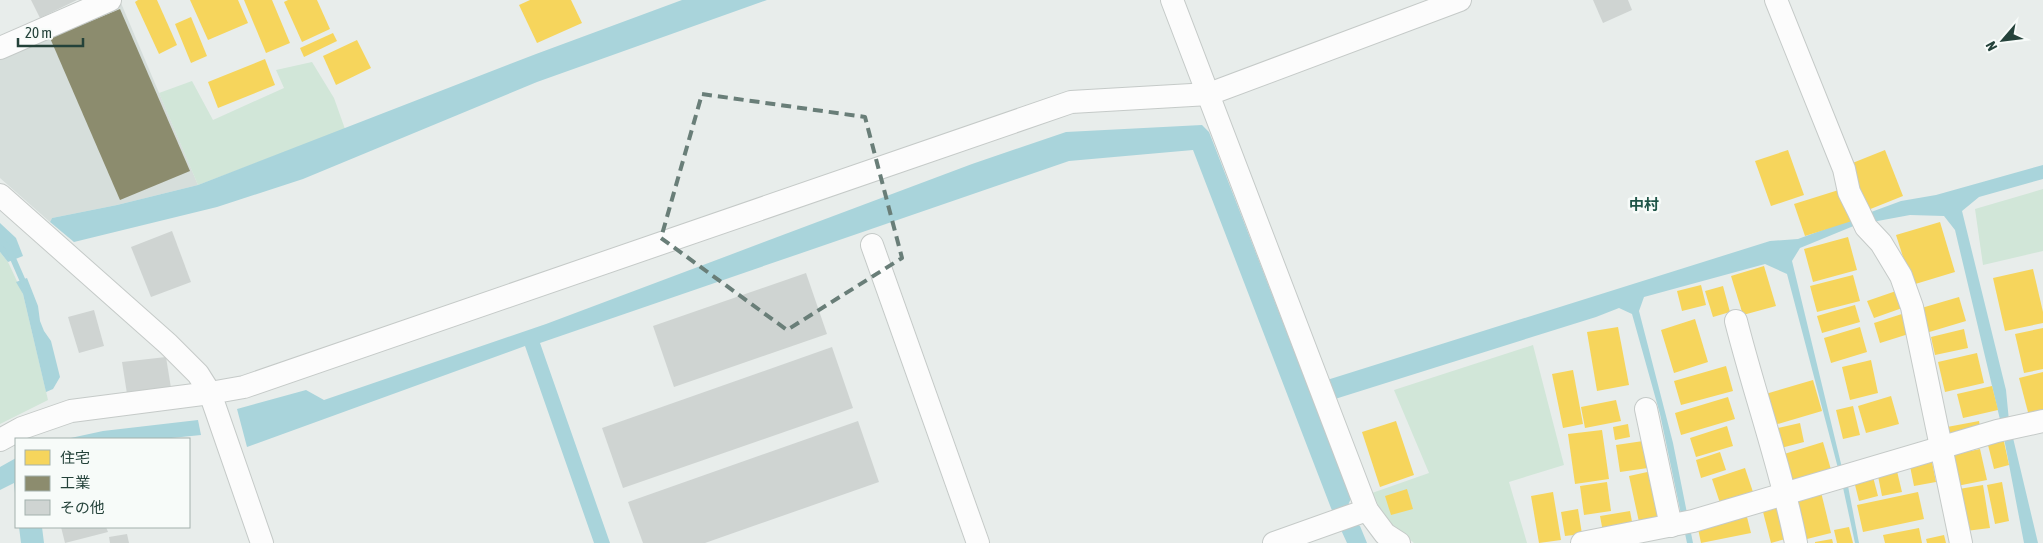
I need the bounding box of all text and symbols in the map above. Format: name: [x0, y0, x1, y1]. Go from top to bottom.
scale bar: [18, 15, 82, 47]
north arrow: [1978, 15, 2028, 65]
text: 20 m: [25, 24, 52, 41]
text: N: [1983, 39, 2001, 54]
district label: 中村: [1629, 196, 1659, 213]
legend: [15, 438, 190, 528]
text: 住宅: [60, 449, 90, 466]
text: 工業: [60, 474, 90, 491]
text: その他: [60, 499, 105, 516]

